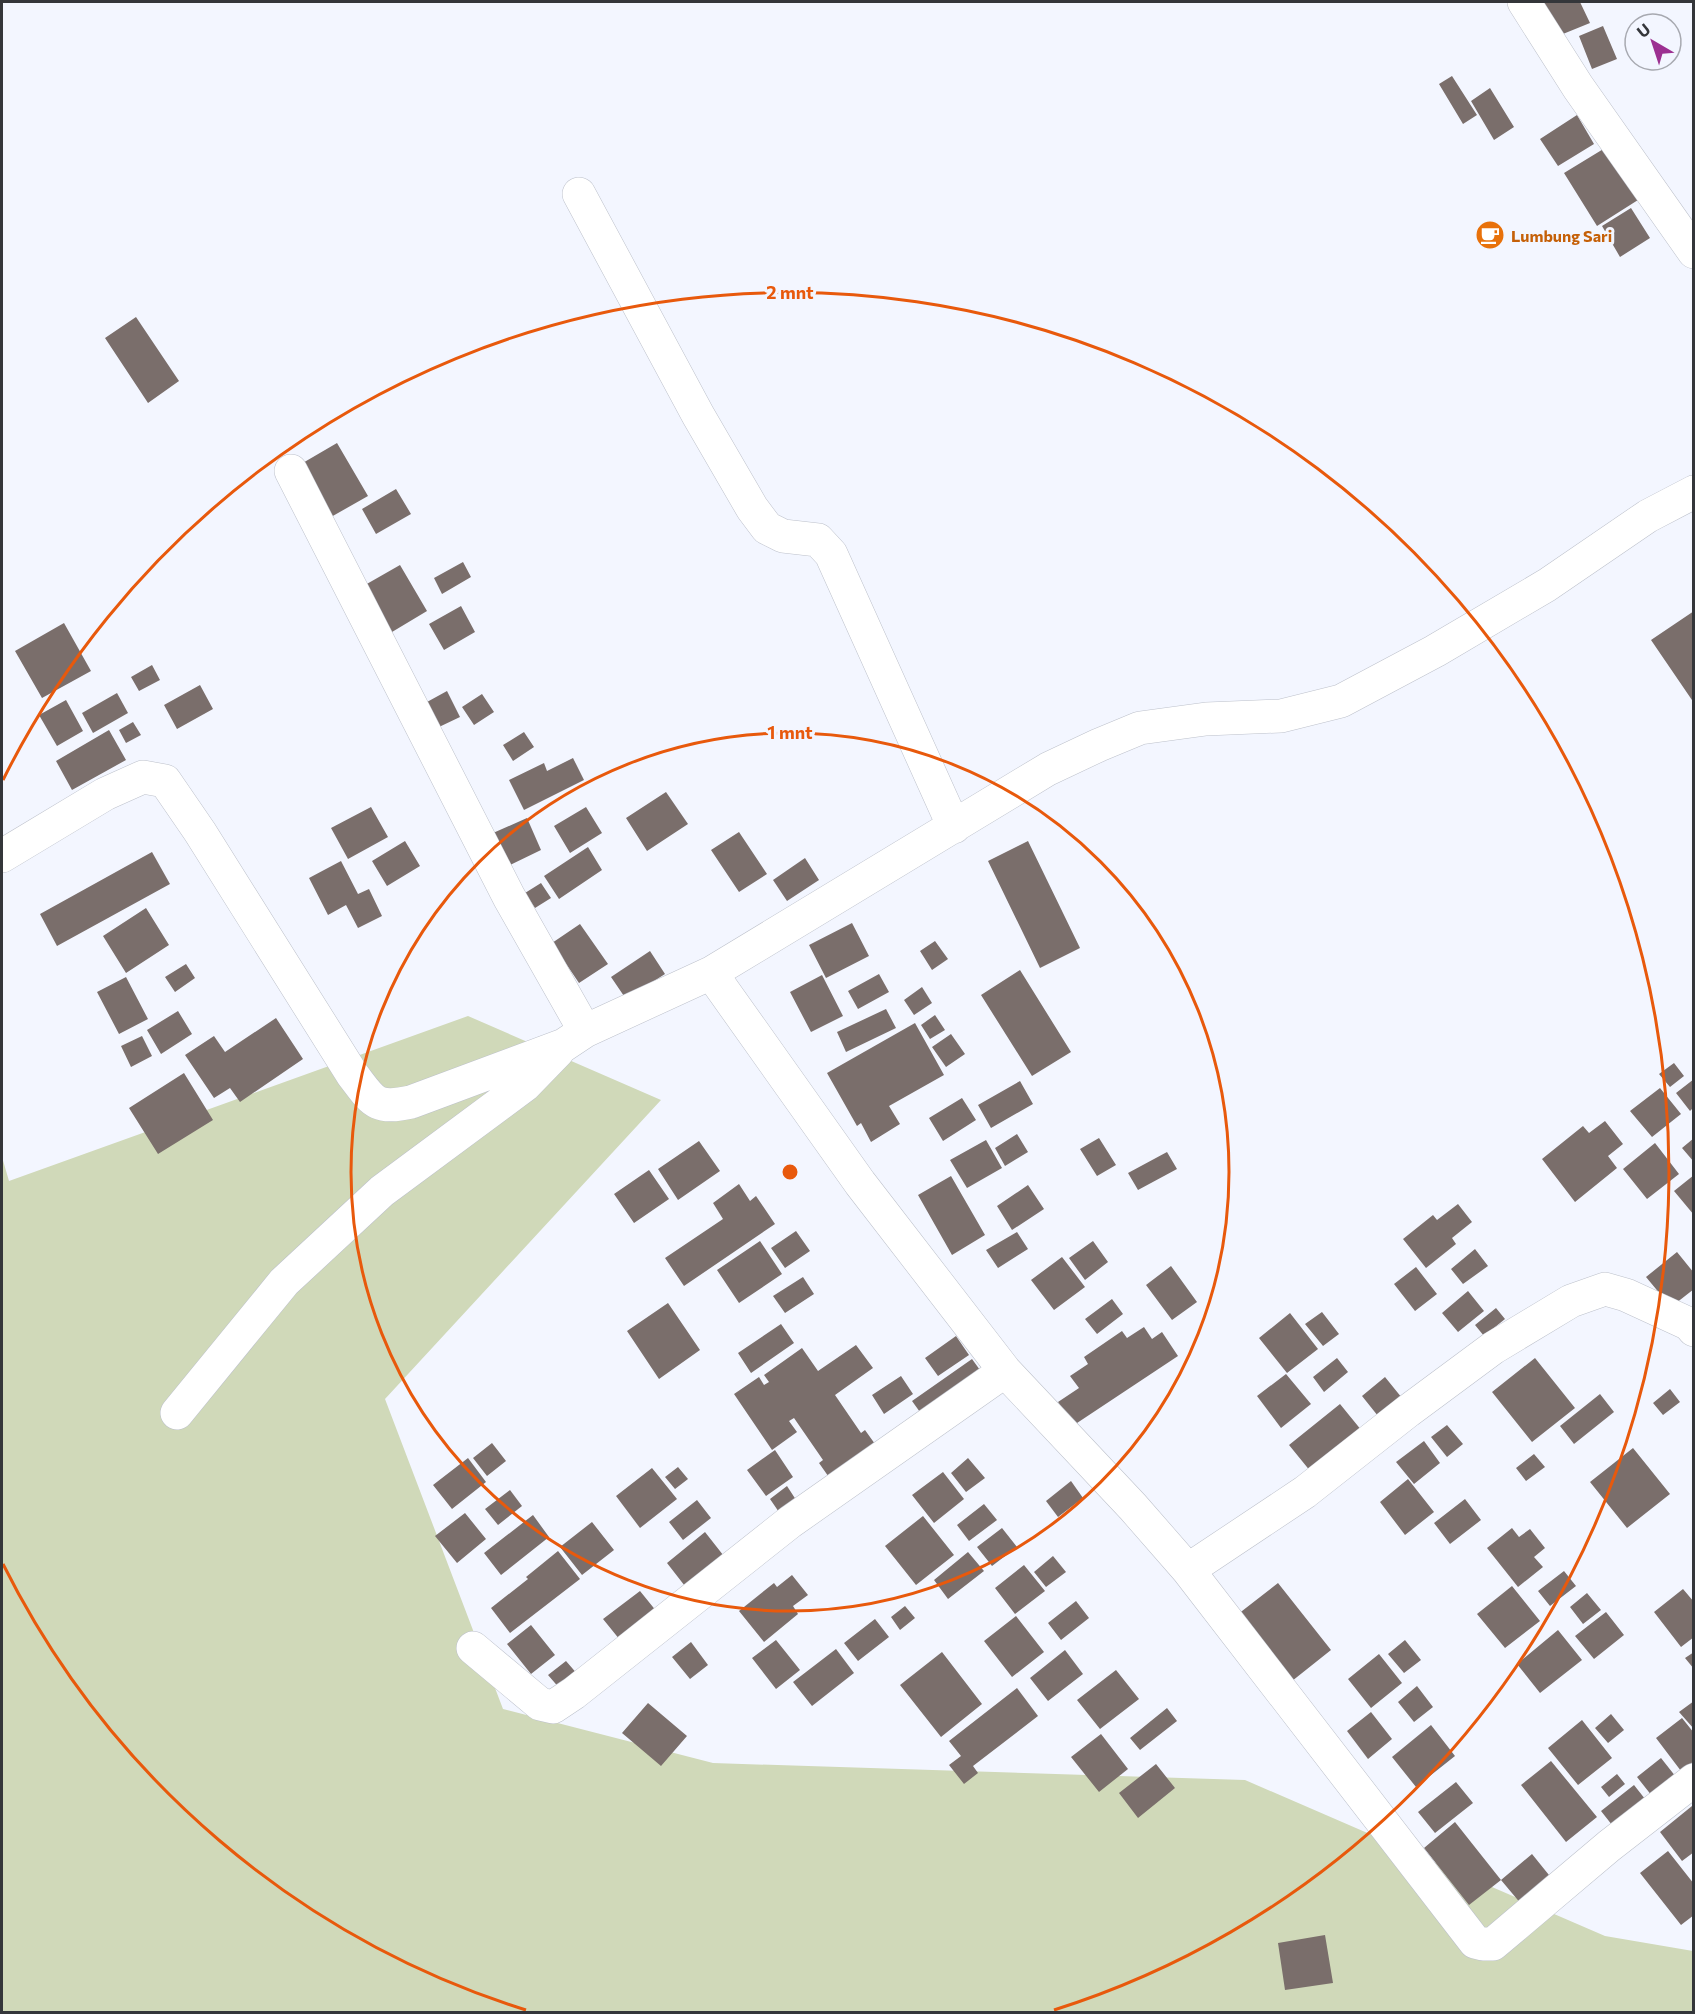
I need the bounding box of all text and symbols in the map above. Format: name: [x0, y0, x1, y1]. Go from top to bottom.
north arrow: [1623, 12, 1683, 72]
text: U: [1633, 19, 1654, 41]
cafe icon: Lumbung Sari: [1474, 219, 1506, 251]
place label: Lumbung Sari: [1511, 226, 1612, 245]
text: 2 mnt: [766, 281, 814, 303]
text: 1 mnt: [767, 721, 813, 743]
centre of rings: [780, 1162, 800, 1182]

